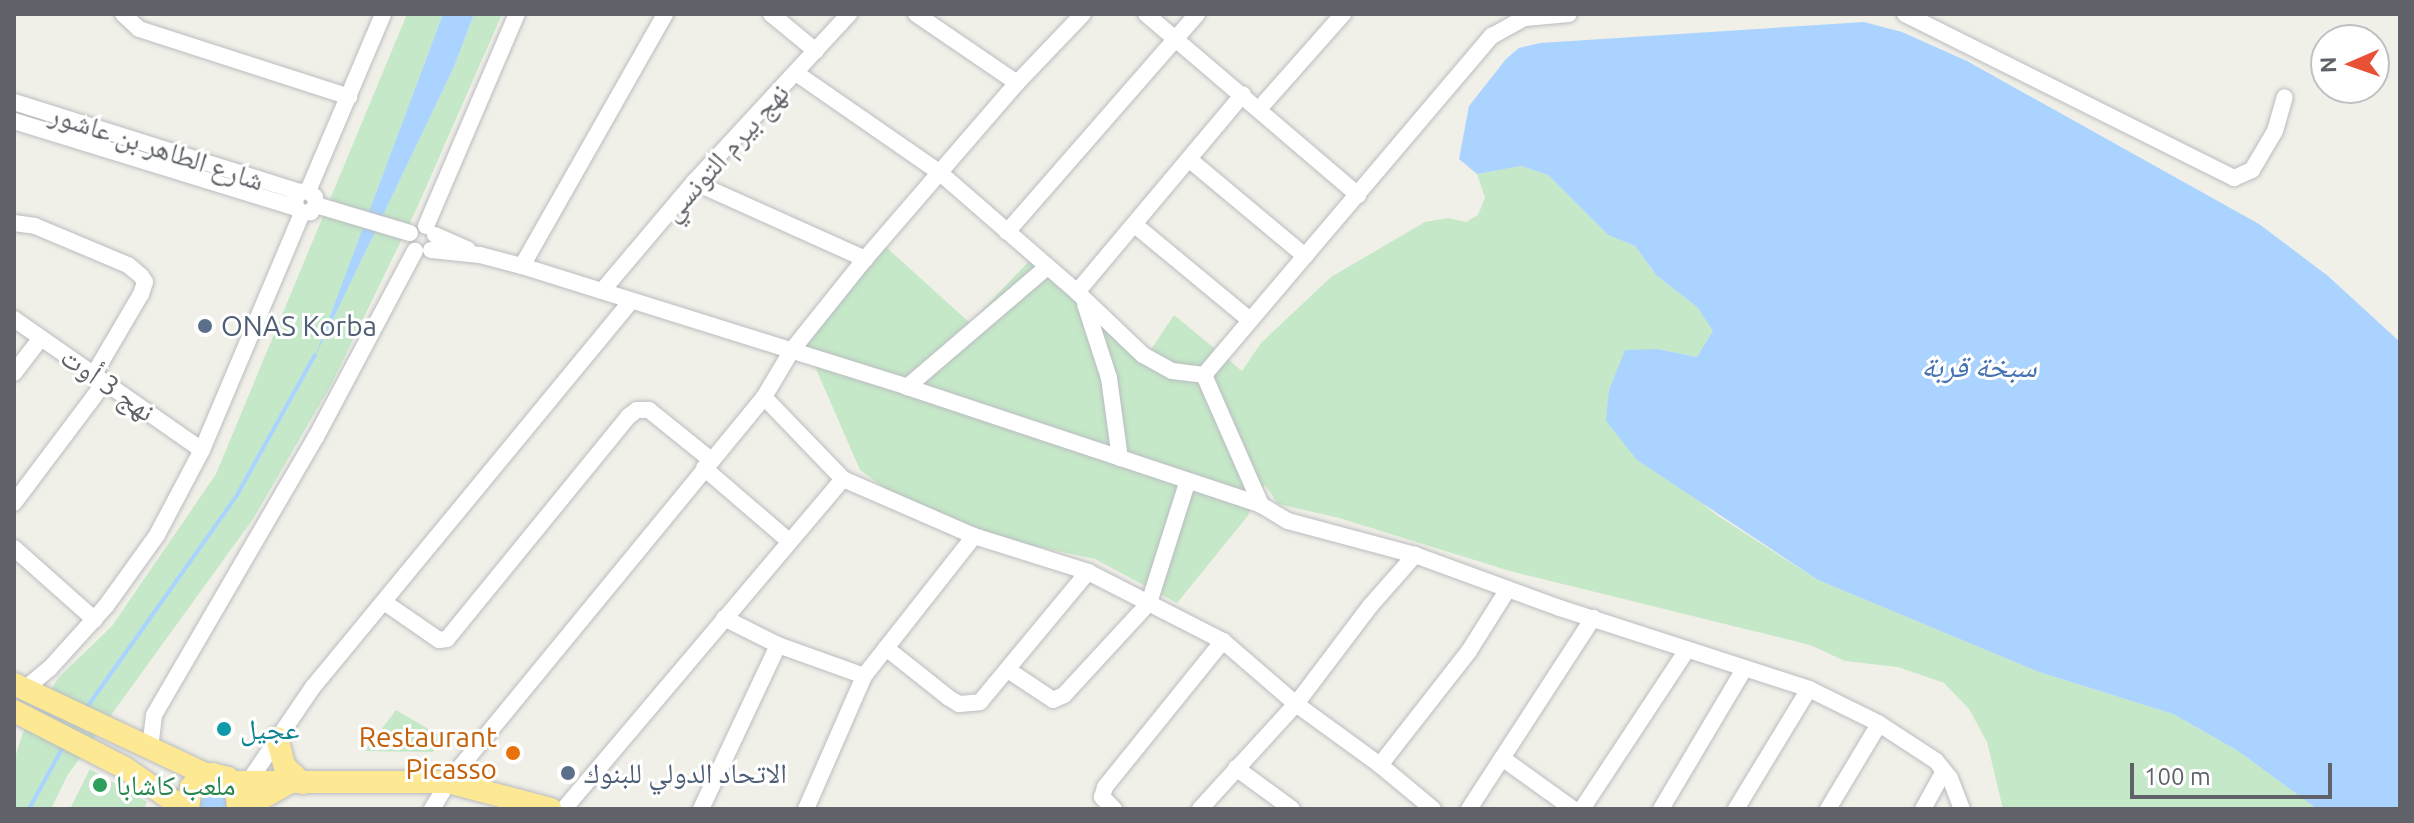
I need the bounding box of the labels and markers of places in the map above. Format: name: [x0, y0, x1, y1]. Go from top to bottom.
place label: ONAS Korba: [221, 309, 377, 343]
marker: ONAS Korba: [196, 317, 214, 335]
place label: عجيل: [240, 712, 299, 746]
marker: عجيل: [215, 720, 233, 738]
place label: Restaurant Picasso: [359, 720, 497, 786]
marker: Restaurant Picasso: [504, 744, 522, 762]
place label: الاتحاد الدولي للبنوك: [584, 756, 787, 790]
marker: الاتحاد الدولي للبنوك: [559, 764, 577, 782]
place label: ملعب كاشابا: [116, 768, 236, 802]
marker: ملعب كاشابا: [91, 776, 109, 794]

